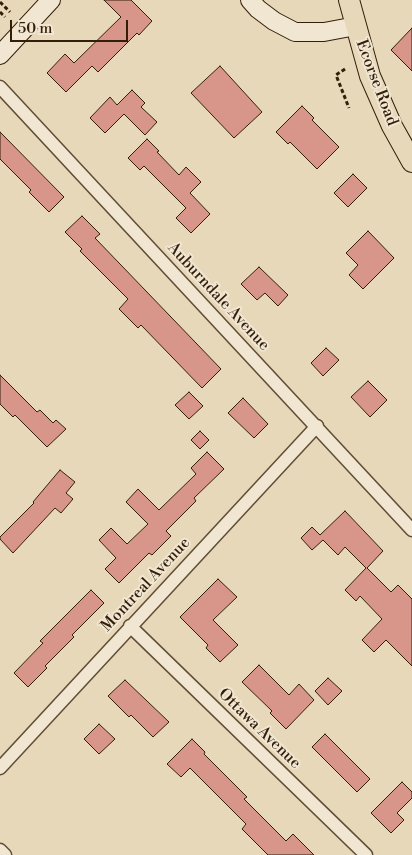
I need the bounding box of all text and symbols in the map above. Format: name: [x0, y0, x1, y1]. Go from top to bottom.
scale bar: [12, 10, 130, 42]
text: 50 m: [18, 19, 52, 38]
street label: Ecorse Road: [351, 37, 401, 129]
street label: Auburndale Avenue: [163, 239, 273, 355]
street label: Montreal Avenue: [97, 534, 195, 636]
street label: Ottawa Avenue: [214, 685, 304, 773]

